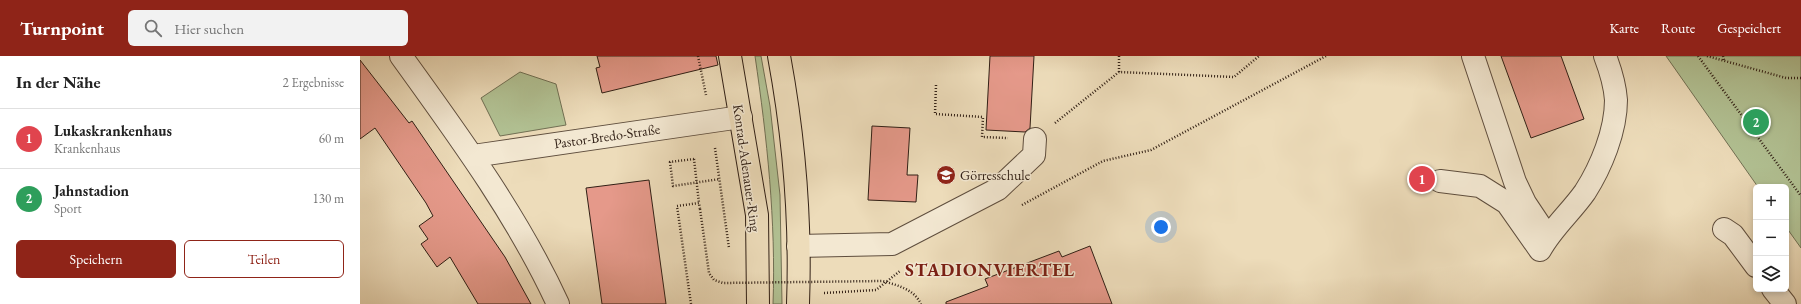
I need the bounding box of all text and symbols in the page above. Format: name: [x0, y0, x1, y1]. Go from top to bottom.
search box: [128, 10, 408, 46]
text: Turnpoint: [20, 16, 104, 41]
icon: search: [142, 17, 164, 39]
text: Hier suchen: [174, 19, 244, 38]
text: Karte: [1609, 19, 1639, 37]
text: Route: [1661, 19, 1695, 37]
text: Gespeichert: [1717, 19, 1781, 37]
text: In der Nähe: [16, 71, 101, 93]
text: 2 Ergebnisse: [283, 74, 344, 91]
street label: Konrad-Adenauer-Ring: [729, 103, 765, 234]
pin: 2: [1743, 107, 1769, 137]
street label: Pastor-Bredo-Straße: [553, 120, 662, 152]
text: Lukaskrankenhaus: [54, 121, 172, 140]
text: 1: [26, 130, 32, 147]
text: 60 m: [319, 130, 344, 147]
text: Krankenhaus: [54, 140, 120, 157]
school or university icon: Görresschule: [935, 164, 957, 186]
pin: 1: [1409, 164, 1435, 194]
place label: Görresschule: [960, 166, 1031, 184]
text: Jahnstadion: [54, 181, 129, 200]
map controls: [1753, 184, 1789, 292]
button: +: [1753, 184, 1789, 220]
text: 2: [26, 190, 32, 207]
text: 130 m: [313, 190, 344, 207]
text: Sport: [54, 200, 82, 217]
your location: [1151, 217, 1171, 237]
button: −: [1753, 220, 1789, 256]
button: Speichern: [16, 240, 176, 278]
button: Teilen: [184, 240, 344, 278]
button: layers: [1753, 256, 1789, 292]
district label: STADIONVIERTEL: [905, 258, 1075, 281]

